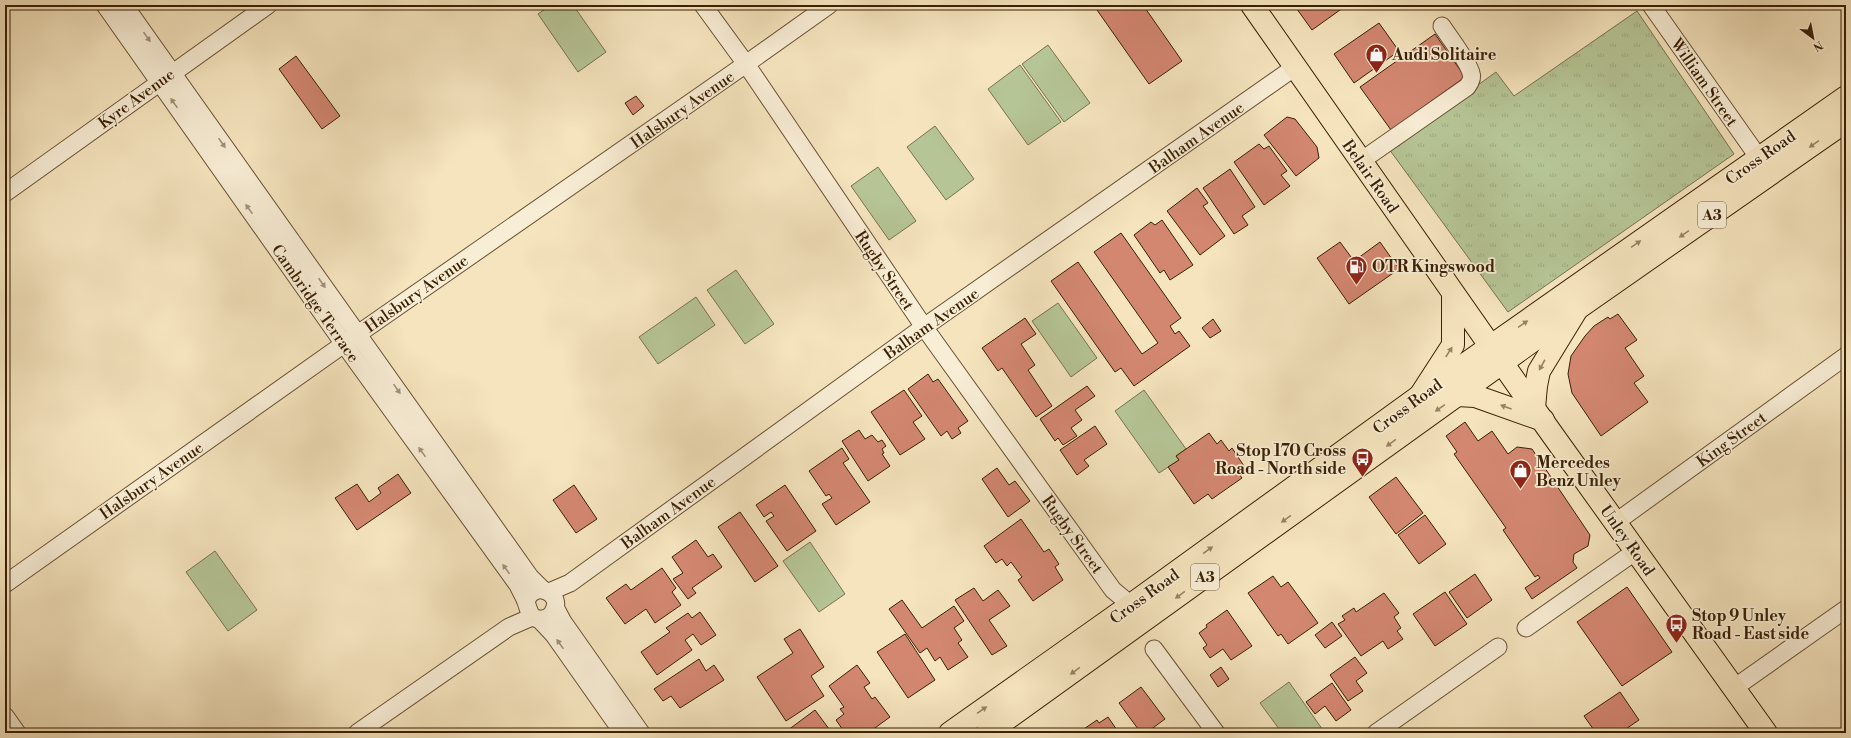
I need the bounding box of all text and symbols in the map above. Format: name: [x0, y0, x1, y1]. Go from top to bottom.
north arrow: [1793, 18, 1833, 58]
one-way arrow: [143, 32, 151, 42]
street label: William Street: [1666, 34, 1742, 131]
text: N: [1810, 37, 1825, 54]
shop icon: Audi Solitaire: [1364, 41, 1390, 74]
place label: Audi Solitaire: [1391, 45, 1497, 65]
street label: Kyre Avenue: [94, 64, 179, 133]
street label: Halsbury Avenue: [627, 67, 738, 153]
one-way arrow: [170, 98, 178, 108]
street label: Balham Avenue: [1144, 98, 1248, 179]
street label: Cross Road: [1722, 126, 1800, 189]
street label: Belair Road: [1337, 135, 1403, 217]
one-way arrow: [218, 138, 226, 148]
one-way arrow: [1809, 140, 1819, 148]
road number: A3: [1698, 202, 1726, 228]
one-way arrow: [245, 204, 253, 215]
street label: Rugby Street: [850, 227, 918, 315]
one-way arrow: [1679, 230, 1690, 238]
one-way arrow: [1631, 240, 1642, 248]
street label: Cambridge Terrace: [267, 241, 363, 366]
street label: Halsbury Avenue: [361, 251, 472, 337]
fuel station icon: OTR Kingswood: [1343, 253, 1369, 286]
place label: OTR Kingswood: [1372, 257, 1495, 277]
one-way arrow: [318, 278, 326, 288]
street label: Balham Avenue: [879, 284, 983, 365]
one-way arrow: [1517, 320, 1528, 328]
one-way arrow: [1445, 346, 1452, 358]
one-way arrow: [1539, 359, 1546, 371]
street label: Cross Road: [1369, 375, 1446, 439]
one-way arrow: [393, 384, 401, 394]
one-way arrow: [1500, 403, 1512, 409]
one-way arrow: [1435, 404, 1445, 412]
street label: King Street: [1693, 408, 1771, 472]
street label: Halsbury Avenue: [96, 438, 207, 524]
one-way arrow: [1386, 439, 1396, 447]
place label: Stop 170 Cross Road - North side: [1215, 441, 1346, 479]
bus stop icon: Stop 170 Cross Road - North side: [1349, 446, 1375, 479]
one-way arrow: [418, 447, 426, 457]
place label: Mercedes Benz Unley: [1536, 453, 1622, 491]
shop icon: Mercedes Benz Unley: [1507, 458, 1533, 491]
street label: Balham Avenue: [617, 472, 720, 554]
street label: Rugby Street: [1037, 492, 1107, 578]
street label: Unley Road: [1596, 501, 1659, 580]
one-way arrow: [1281, 515, 1291, 523]
one-way arrow: [1203, 546, 1213, 554]
one-way arrow: [503, 564, 511, 574]
road number: A3: [1191, 564, 1219, 590]
street label: Cross Road: [1106, 565, 1183, 629]
one-way arrow: [1175, 591, 1186, 599]
place label: Stop 9 Unley Road - East side: [1692, 606, 1809, 644]
bus stop icon: Stop 9 Unley Road - East side: [1663, 611, 1689, 644]
one-way arrow: [556, 639, 564, 649]
one-way arrow: [1069, 666, 1080, 675]
one-way arrow: [977, 707, 987, 715]

